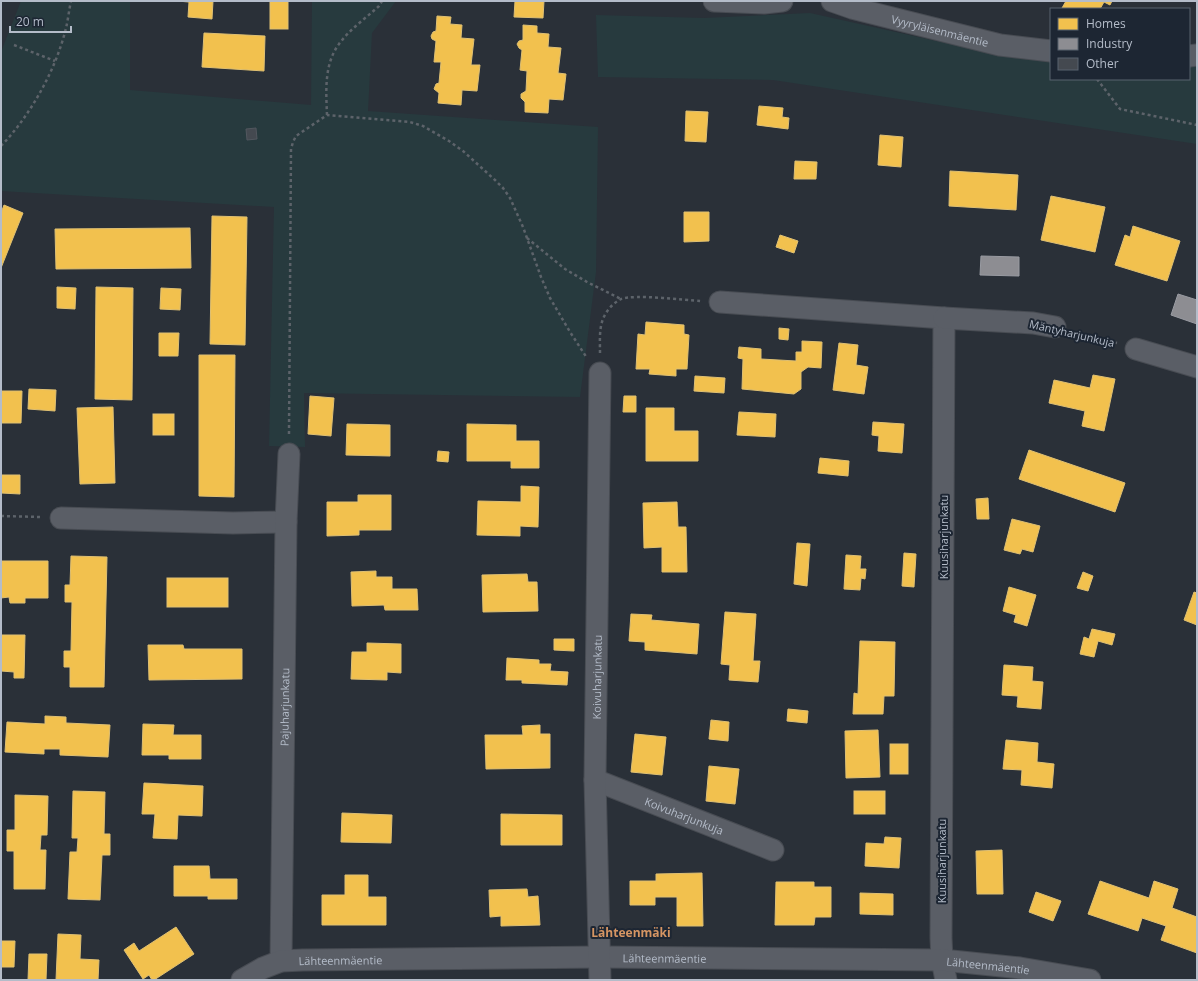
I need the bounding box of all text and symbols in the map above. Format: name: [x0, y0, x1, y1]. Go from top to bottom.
scale bar: [10, 8, 71, 34]
legend: [1050, 8, 1190, 80]
street label: Vyyryläisenmäentie: [890, 11, 990, 49]
text: 20 m: [16, 13, 44, 30]
text: Homes: [1086, 15, 1126, 32]
text: Industry: [1086, 35, 1133, 52]
text: Other: [1086, 55, 1119, 72]
street label: Mäntyharjunkuja: [1028, 316, 1116, 350]
street label: Kuusiharjunkatu: [936, 495, 951, 579]
street label: Koivuharjunkatu: [588, 635, 604, 719]
street label: Pajuharjunkatu: [276, 668, 292, 746]
street label: Koivuharjunkuja: [643, 793, 726, 837]
street label: Kuusiharjunkatu: [934, 819, 949, 903]
district label: Lähteenmäki: [591, 924, 671, 941]
street label: Lähteenmäentie: [622, 950, 706, 965]
street label: Lähteenmäentie: [298, 952, 382, 968]
street label: Lähteenmäentie: [946, 953, 1031, 977]

